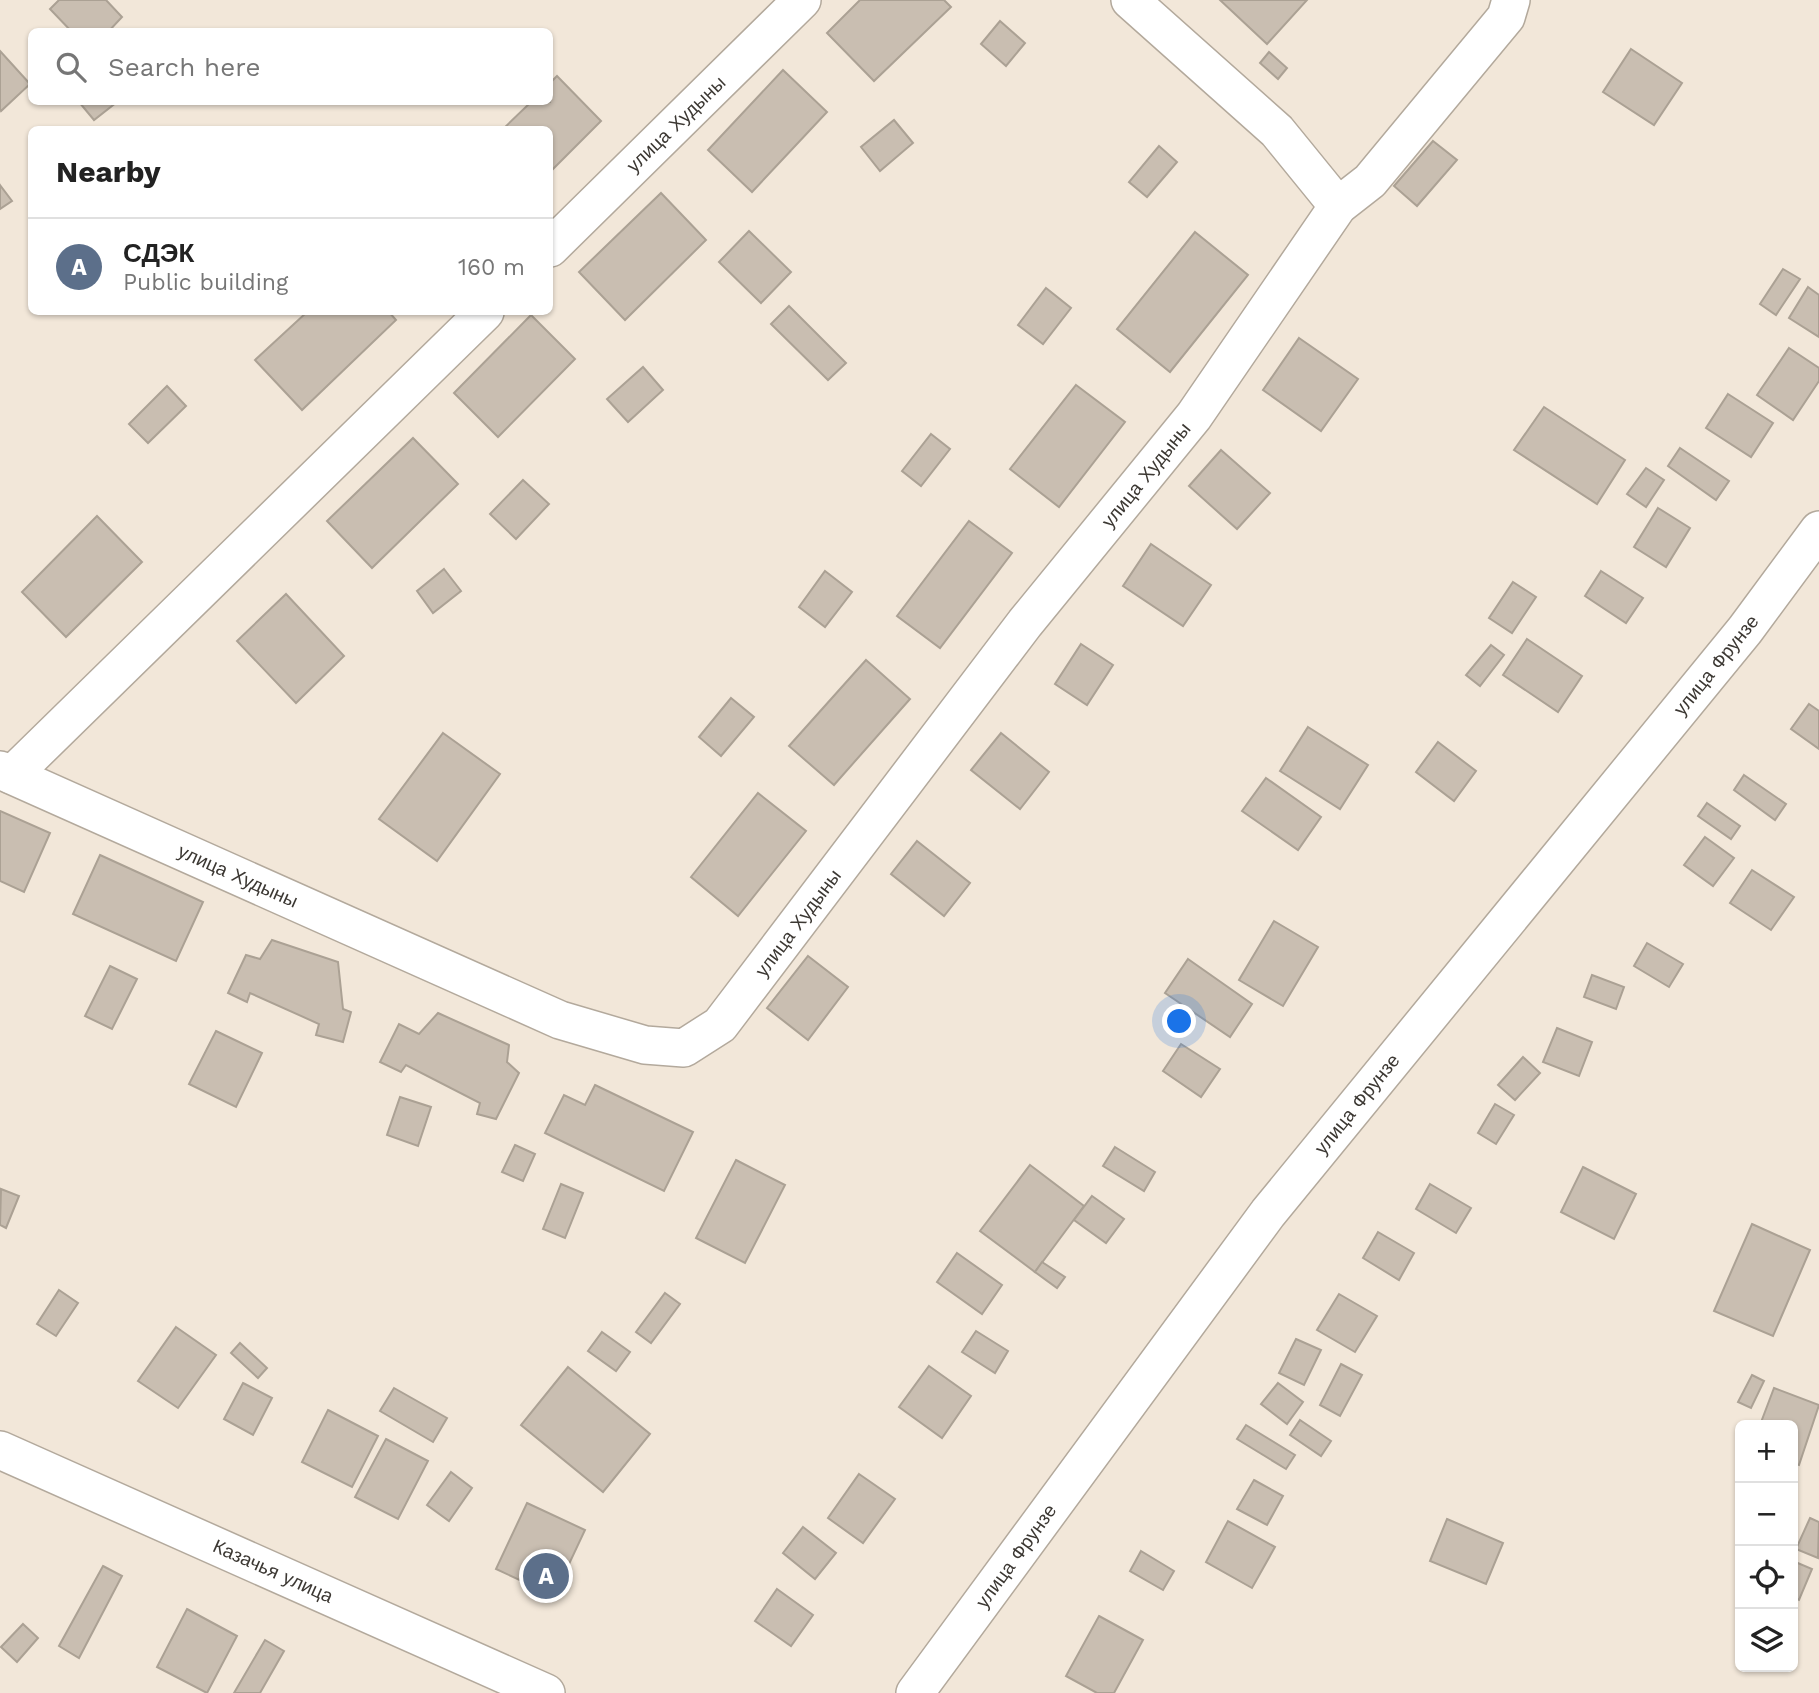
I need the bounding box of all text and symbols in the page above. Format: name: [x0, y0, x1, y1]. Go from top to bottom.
search box: [28, 28, 553, 105]
icon: search: [52, 48, 90, 86]
text: Search here: [108, 52, 260, 82]
street label: улица Худыны: [622, 71, 730, 177]
text: Nearby: [56, 154, 161, 189]
text: СДЭК: [123, 238, 194, 268]
text: A: [71, 254, 87, 281]
text: 160 m: [458, 254, 525, 281]
text: Public building: [123, 269, 288, 296]
street label: улица Худыны: [1097, 418, 1195, 532]
street label: улица Фрунзе: [1668, 610, 1764, 720]
street label: улица Худыны: [175, 839, 301, 913]
street label: улица Худыны: [750, 865, 846, 981]
your location: [1162, 1004, 1196, 1038]
street label: улица Фрунзе: [1309, 1049, 1405, 1159]
map controls: [1735, 1420, 1798, 1672]
button: +: [1735, 1420, 1798, 1483]
button: −: [1735, 1483, 1798, 1546]
street label: улица Фрунзе: [971, 1500, 1061, 1612]
street label: Казачья улица: [209, 1534, 337, 1608]
button: locate: [1735, 1546, 1798, 1609]
pin: A: [523, 1550, 569, 1602]
button: layers: [1735, 1609, 1798, 1672]

